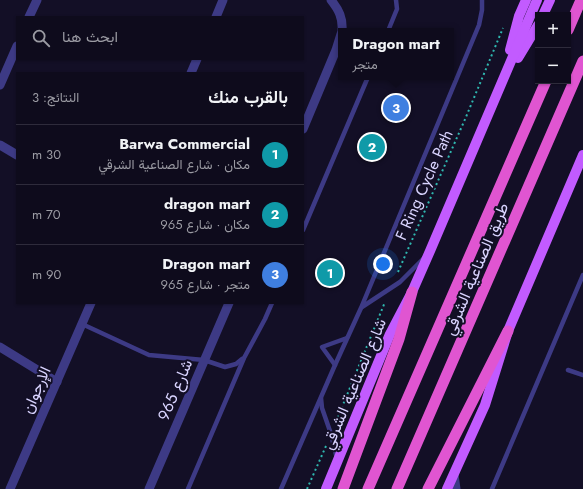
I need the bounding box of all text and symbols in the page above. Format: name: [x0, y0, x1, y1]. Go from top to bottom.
map controls: [535, 12, 571, 84]
button: +: [535, 12, 571, 48]
search box: [16, 16, 304, 60]
text: ابحث هنا: [62, 26, 118, 48]
icon: search: [30, 27, 52, 49]
popup: [338, 28, 454, 80]
text: Dragon mart: [352, 33, 440, 55]
button: −: [535, 48, 571, 84]
text: متجر: [352, 55, 378, 74]
text: بالقرب منك: [208, 85, 288, 109]
text: النتائج: 3: [32, 88, 79, 107]
pin: 3: [383, 93, 409, 123]
street label: F Ring Cycle Path: [389, 126, 459, 244]
pin: 2: [359, 132, 385, 162]
text: Barwa Commercial: [119, 133, 250, 155]
text: 30 m: [32, 145, 61, 164]
text: 1: [272, 145, 278, 164]
text: مكان · شارع الصناعية الشرقي: [98, 155, 250, 174]
text: dragon mart: [164, 193, 250, 215]
street label: طريق الصناعية الشرقي: [438, 199, 516, 340]
text: 70 m: [32, 205, 61, 224]
text: 2: [271, 205, 279, 224]
text: مكان · شارع 965: [160, 215, 250, 234]
text: Dragon mart: [162, 253, 250, 275]
your location: [373, 254, 393, 274]
pin: 1: [317, 258, 343, 288]
text: 90 m: [32, 265, 61, 284]
text: 3: [271, 265, 279, 284]
text: متجر · شارع 965: [160, 275, 250, 294]
street label: شارع الصناعية الشرقي: [316, 315, 394, 454]
street label: شارع 965: [152, 356, 198, 424]
street label: الإرجوان: [15, 363, 57, 417]

